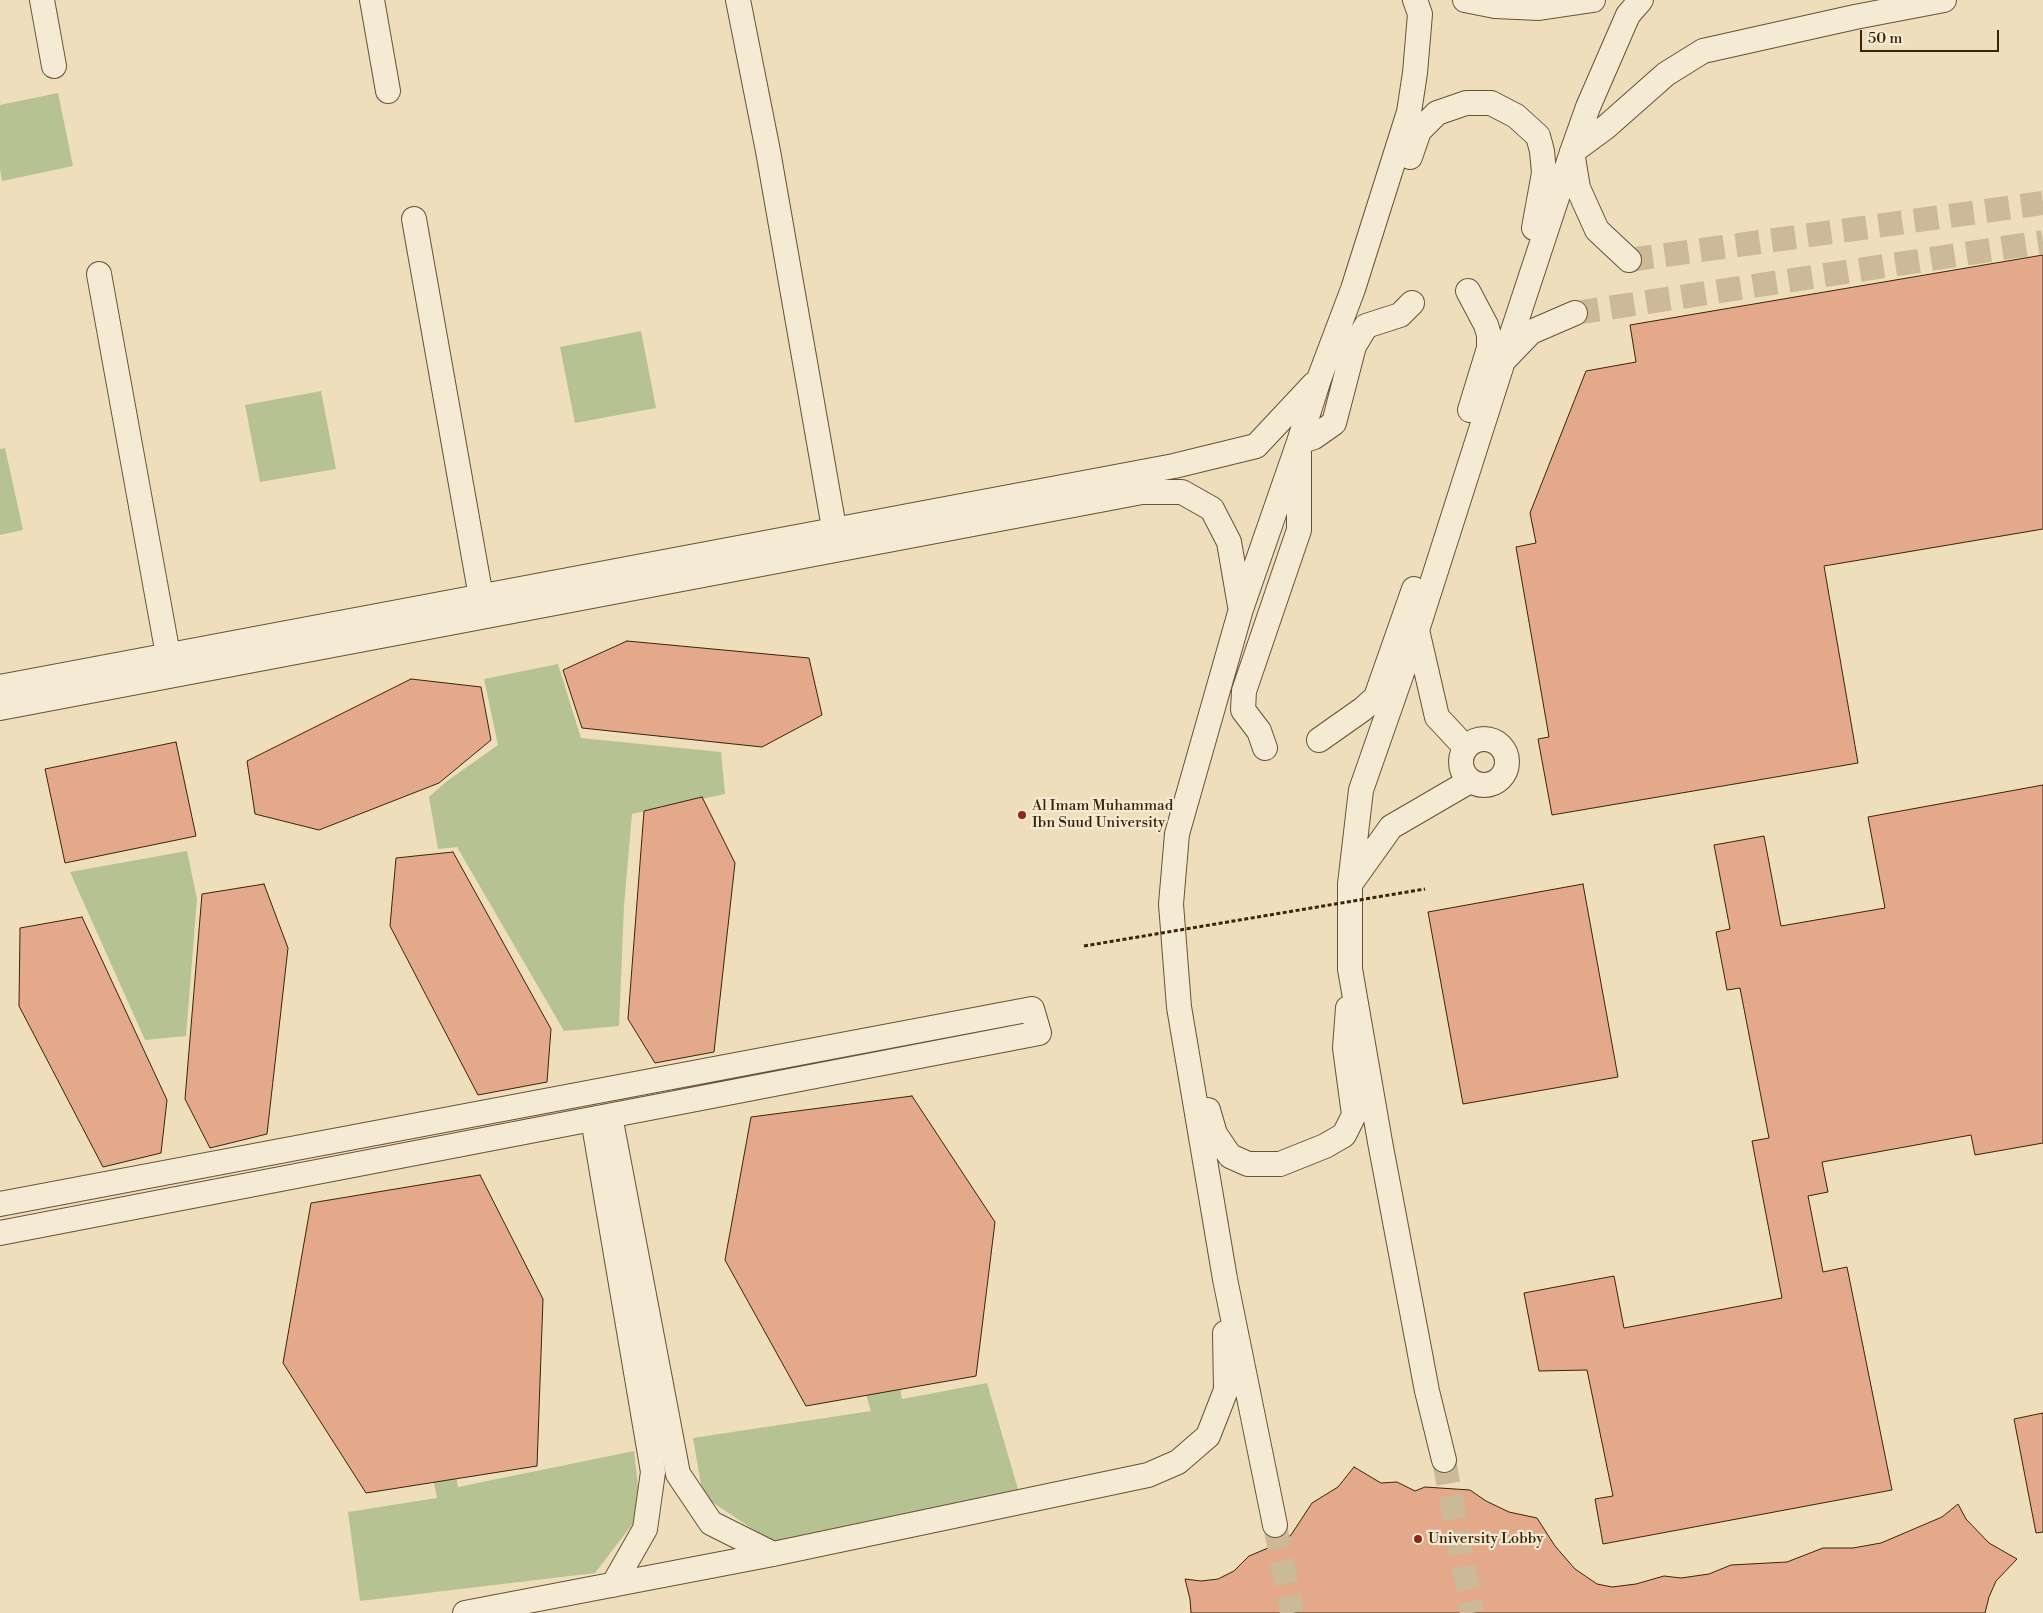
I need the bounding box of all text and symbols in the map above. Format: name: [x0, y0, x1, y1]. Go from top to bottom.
scale bar: [1863, 20, 2002, 52]
text: 50 m: [1868, 29, 1902, 48]
place label: Al Imam Muhammad Ibn Suud University: [1032, 797, 1173, 832]
marker: Al Imam Muhammad Ibn Suud University: [1016, 809, 1028, 821]
place label: University Lobby: [1428, 1530, 1543, 1548]
marker: University Lobby: [1412, 1533, 1424, 1545]

